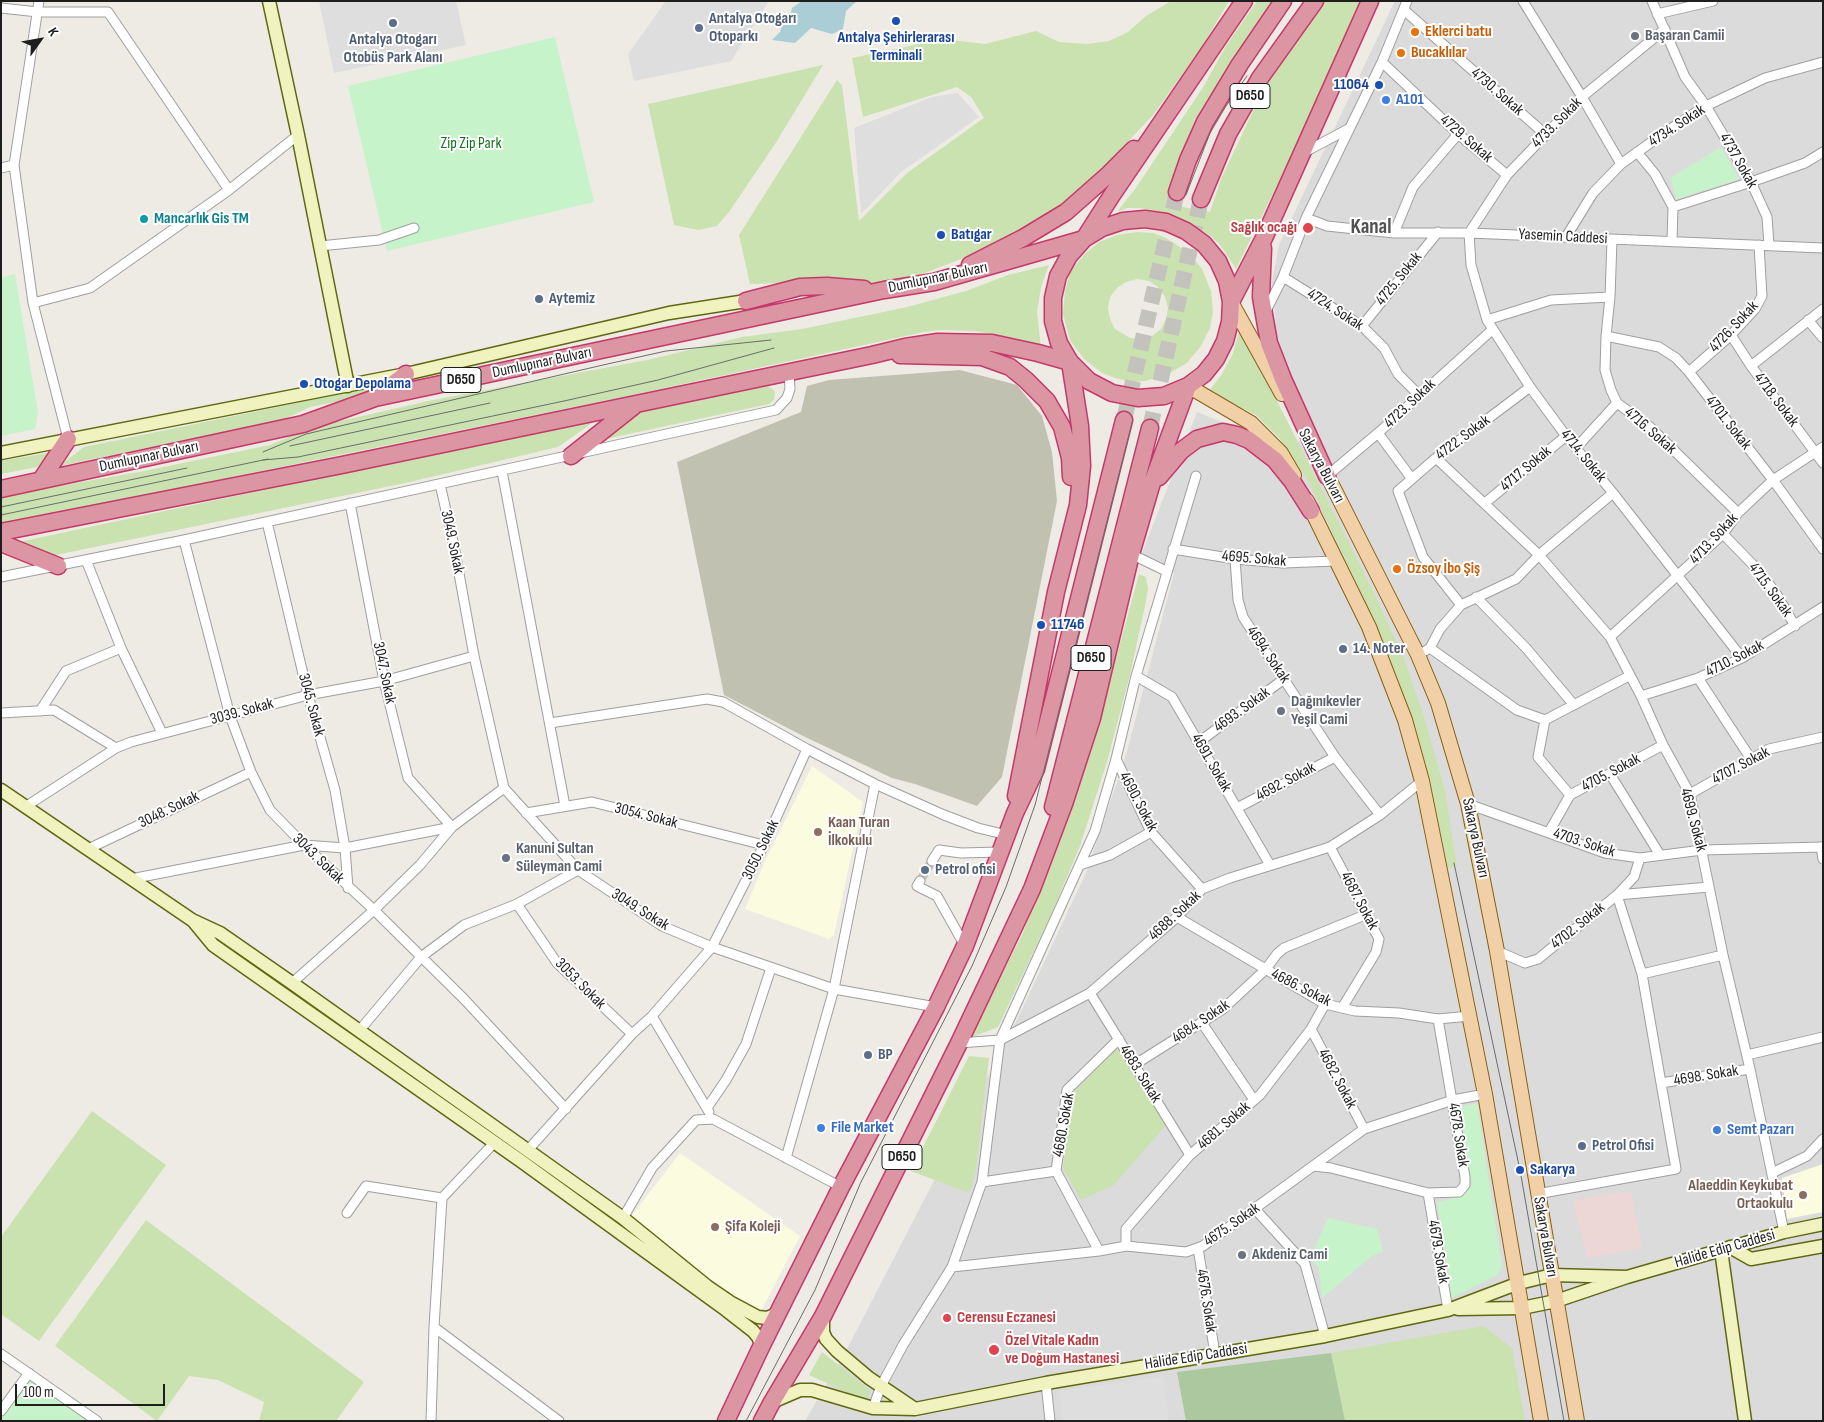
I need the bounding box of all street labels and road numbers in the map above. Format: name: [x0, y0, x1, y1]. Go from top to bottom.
street label: 4730. Sokak: [1467, 64, 1527, 120]
road number: D650: [1230, 84, 1270, 108]
street label: 4733. Sokak: [1528, 94, 1586, 152]
street label: 4734. Sokak: [1645, 101, 1709, 151]
street label: 4729. Sokak: [1436, 111, 1496, 167]
street label: 4737 Sokak: [1715, 130, 1761, 192]
street label: Yasemin Caddesi: [1518, 225, 1608, 249]
street label: 4725. Sokak: [1372, 248, 1426, 310]
street label: Dumlupınar Bulvarı: [887, 258, 989, 298]
street label: 4724. Sokak: [1303, 285, 1367, 335]
street label: 4726. Sokak: [1705, 297, 1763, 357]
street label: Dumlupınar Bulvarı: [491, 343, 593, 383]
road number: D650: [441, 368, 481, 392]
street label: 4718. Sokak: [1749, 369, 1803, 431]
street label: 4723. Sokak: [1380, 375, 1440, 433]
street label: 4701. Sokak: [1701, 392, 1755, 454]
street label: 4716. Sokak: [1620, 403, 1680, 459]
street label: 4722. Sokak: [1432, 411, 1494, 465]
street label: Sakarya Bulvarı: [1293, 426, 1349, 506]
street label: 4714. Sokak: [1556, 426, 1610, 486]
street label: Dumlupınar Bulvarı: [98, 437, 200, 477]
street label: 4717. Sokak: [1496, 442, 1556, 496]
street label: 3049. Sokak: [436, 508, 468, 576]
street label: 4713. Sokak: [1686, 510, 1742, 568]
street label: 4695. Sokak: [1221, 547, 1287, 571]
street label: 4715. Sokak: [1744, 559, 1796, 621]
street label: 4694. Sokak: [1242, 623, 1294, 687]
street label: 4710. Sokak: [1703, 636, 1767, 682]
street label: 3047. Sokak: [368, 640, 400, 706]
road number: D650: [1071, 646, 1111, 670]
street label: 3045. Sokak: [293, 671, 329, 739]
street label: 4693. Sokak: [1210, 683, 1274, 737]
street label: 3039. Sokak: [208, 694, 276, 730]
street label: 4691. Sokak: [1187, 730, 1235, 796]
street label: 4707. Sokak: [1709, 743, 1773, 789]
street label: 4705. Sokak: [1578, 750, 1644, 796]
street label: 4692. Sokak: [1253, 758, 1319, 806]
street label: 4690. Sokak: [1114, 769, 1162, 835]
street label: 4699. Sokak: [1675, 786, 1711, 854]
street label: 3048. Sokak: [136, 787, 202, 833]
street label: Sakarya Bulvarı: [1457, 796, 1493, 880]
street label: 3054. Sokak: [612, 799, 680, 833]
street label: 3050. Sokak: [738, 817, 784, 883]
street label: 4703. Sokak: [1551, 824, 1617, 862]
street label: 3043. Sokak: [288, 830, 348, 888]
street label: 4687. Sokak: [1336, 869, 1382, 933]
street label: 3049. Sokak: [607, 885, 673, 935]
street label: 4688. Sokak: [1145, 887, 1205, 945]
street label: 4702. Sokak: [1547, 898, 1609, 954]
street label: 3053. Sokak: [550, 954, 610, 1014]
street label: 4686. Sokak: [1268, 965, 1334, 1011]
street label: 4684. Sokak: [1169, 996, 1233, 1048]
street label: 4683. Sokak: [1115, 1041, 1165, 1107]
street label: 4682. Sokak: [1313, 1046, 1361, 1112]
street label: 4698. Sokak: [1672, 1061, 1740, 1091]
street label: 4680. Sokak: [1049, 1091, 1079, 1159]
street label: 4681. Sokak: [1193, 1098, 1255, 1154]
street label: 4678. Sokak: [1443, 1102, 1473, 1168]
road number: D650: [882, 1144, 922, 1170]
street label: Sakarya Bulvarı: [1529, 1195, 1561, 1279]
street label: 4675. Sokak: [1200, 1199, 1264, 1251]
street label: 4679. Sokak: [1423, 1219, 1453, 1285]
street label: Halide Edip Caddesi: [1673, 1225, 1777, 1273]
street label: 4676. Sokak: [1191, 1268, 1221, 1334]
street label: Halide Edip Caddesi: [1143, 1339, 1249, 1375]

